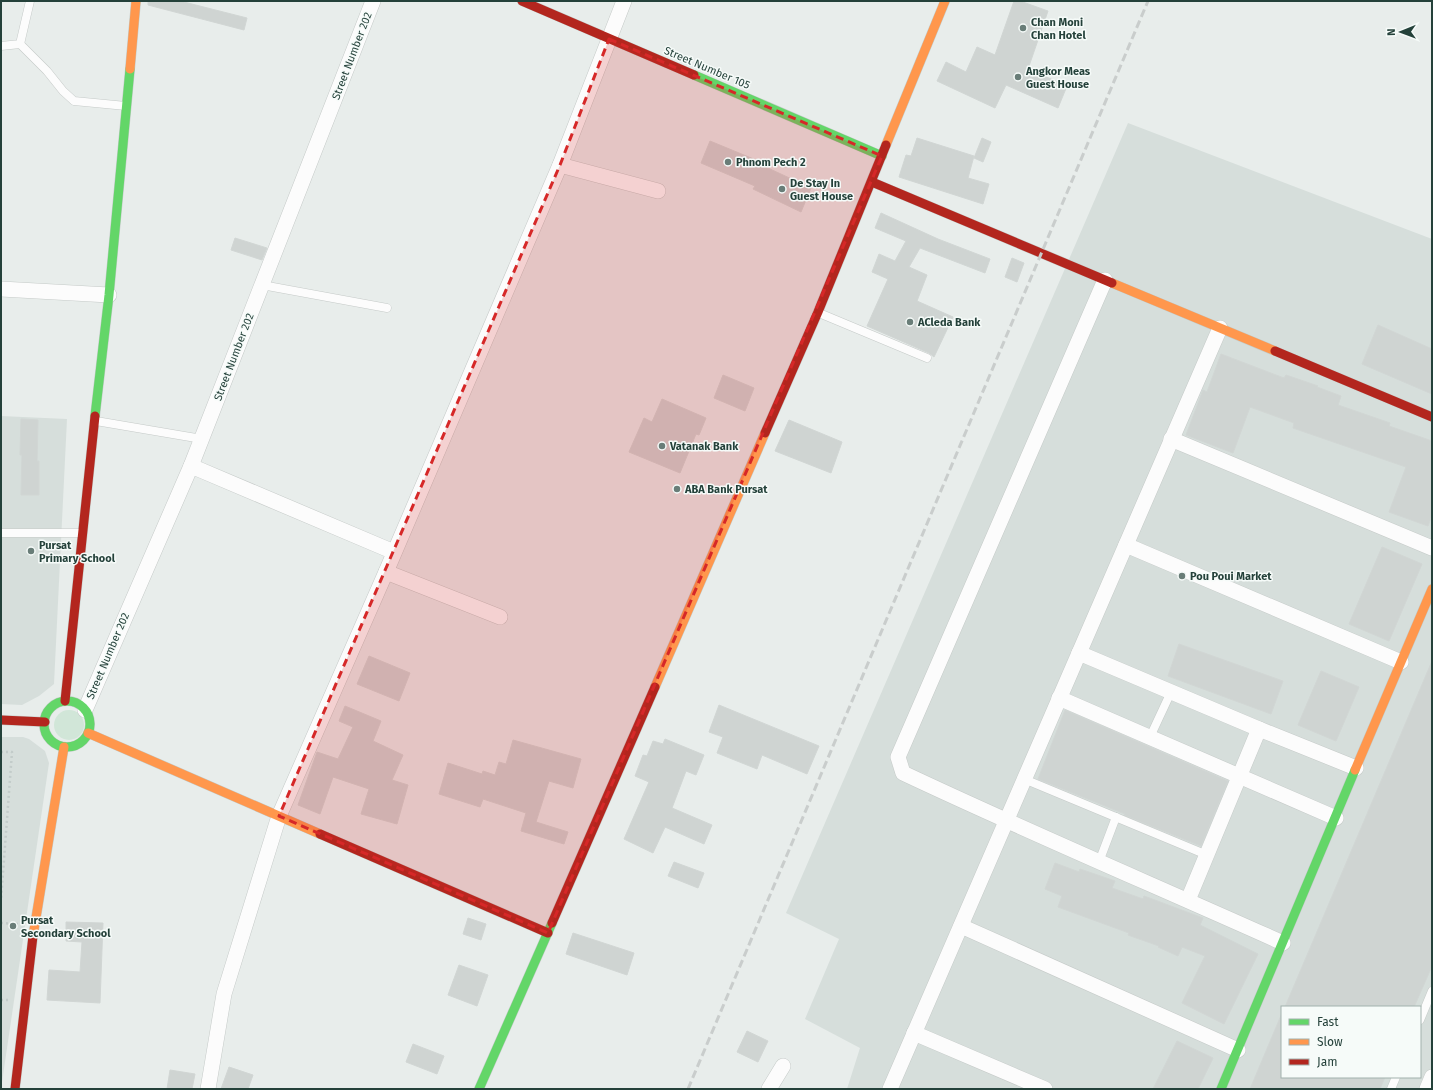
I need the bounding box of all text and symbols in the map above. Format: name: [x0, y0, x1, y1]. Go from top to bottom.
street label: Street Number 202: [329, 10, 375, 102]
north arrow: [1381, 12, 1421, 52]
place label: Chan Moni Chan Hotel: [1031, 16, 1086, 42]
marker: Chan Moni Chan Hotel: [1018, 23, 1028, 33]
text: N: [1385, 28, 1398, 36]
street label: Street Number 105: [662, 44, 752, 92]
place label: Angkor Meas Guest House: [1025, 65, 1091, 91]
marker: Angkor Meas Guest House: [1013, 72, 1023, 82]
place label: Phnom Pech 2: [736, 156, 806, 169]
marker: Phnom Pech 2: [723, 157, 733, 167]
place label: De Stay In Guest House: [790, 177, 853, 203]
marker: De Stay In Guest House: [777, 184, 787, 194]
street label: Street Number 202: [211, 311, 257, 403]
place label: ACleda Bank: [917, 316, 981, 329]
marker: ACleda Bank: [905, 317, 915, 327]
place label: Vatanak Bank: [669, 440, 739, 453]
marker: Vatanak Bank: [657, 441, 667, 451]
place label: ABA Bank Pursat: [684, 483, 768, 496]
marker: ABA Bank Pursat: [672, 484, 682, 494]
place label: Pursat Primary School: [39, 539, 116, 565]
marker: Pursat Primary School: [26, 546, 36, 556]
place label: Pou Poui Market: [1190, 570, 1272, 583]
marker: Pou Poui Market: [1177, 571, 1187, 581]
street label: Street Number 202: [84, 611, 132, 701]
place label: Pursat Secondary School: [21, 914, 111, 940]
marker: Pursat Secondary School: [8, 921, 18, 931]
legend: [1281, 1006, 1421, 1078]
text: Fast: [1317, 1015, 1339, 1029]
text: Slow: [1317, 1035, 1343, 1049]
text: Jam: [1317, 1055, 1337, 1069]

